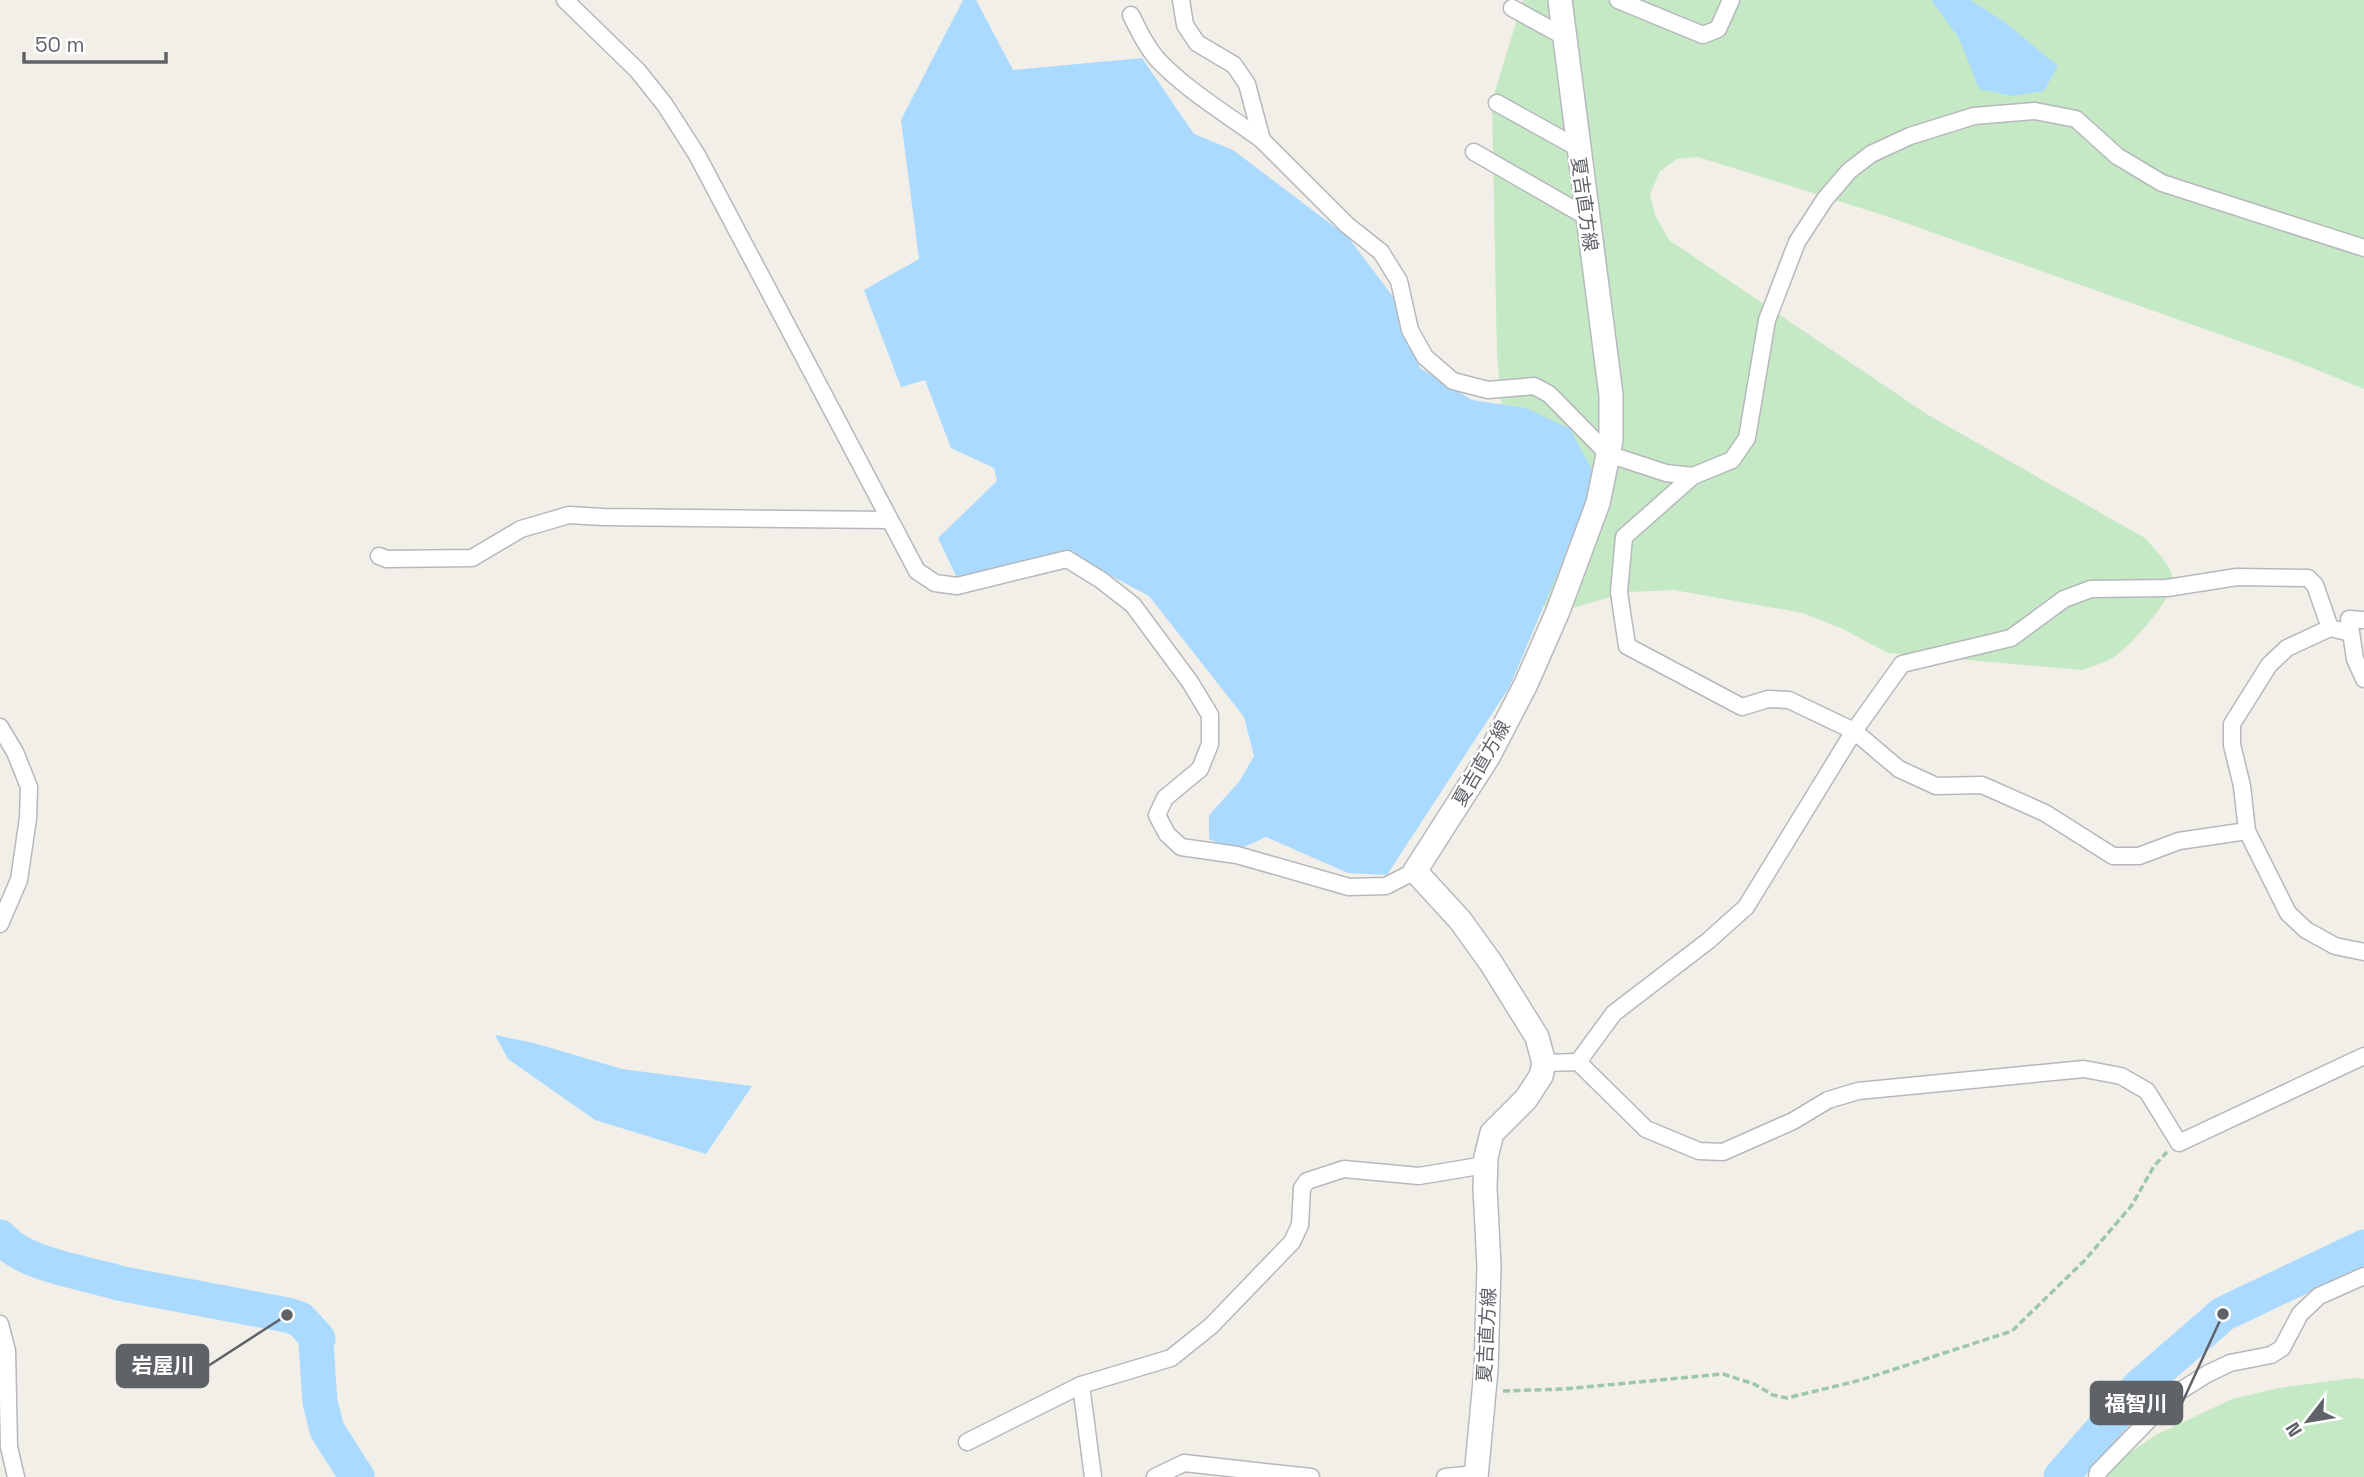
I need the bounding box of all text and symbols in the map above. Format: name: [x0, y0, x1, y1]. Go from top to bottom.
scale bar: [24, 21, 166, 65]
text: 50 m: [35, 31, 85, 58]
street label: 夏吉直方線: [1566, 155, 1603, 253]
street label: 夏吉直方線: [1447, 716, 1516, 811]
street label: 夏吉直方線: [1472, 1287, 1501, 1383]
callout: 岩屋川: [117, 1345, 208, 1387]
text: 岩屋川: [132, 1352, 195, 1379]
callout: 福智川: [2091, 1382, 2182, 1424]
north arrow: [2273, 1386, 2343, 1456]
text: 福智川: [2105, 1390, 2168, 1417]
text: N: [2280, 1418, 2308, 1441]

